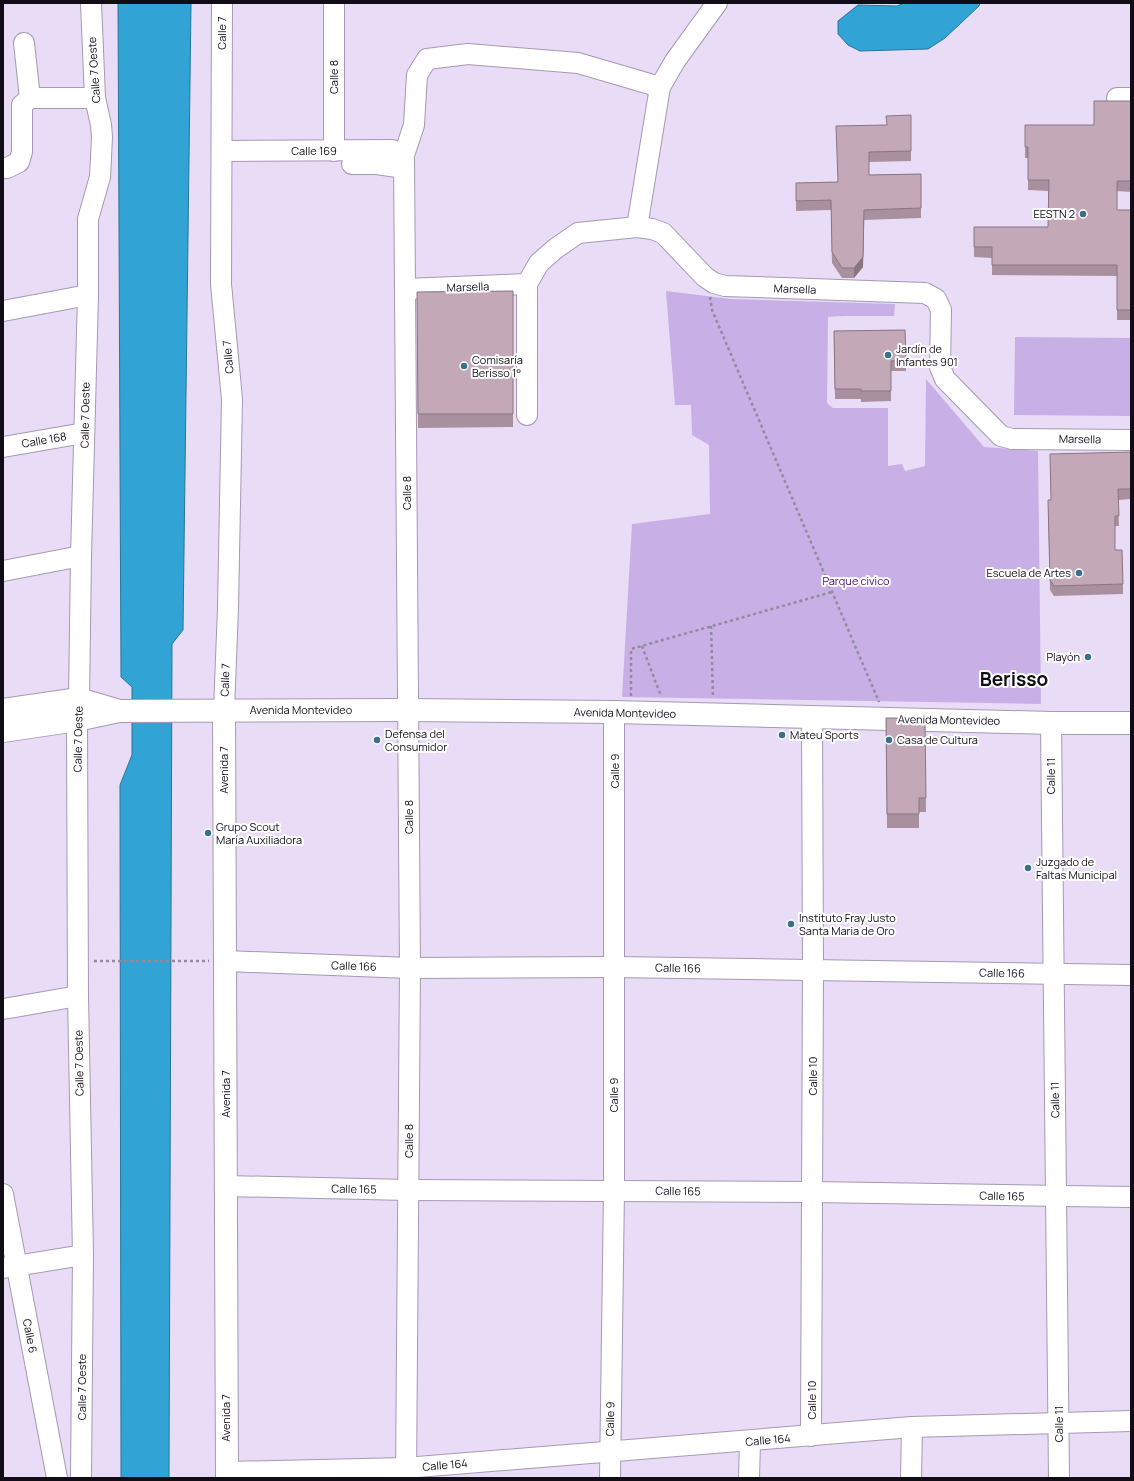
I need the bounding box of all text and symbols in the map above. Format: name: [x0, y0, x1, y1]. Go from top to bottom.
street label: Calle 7: [214, 16, 229, 50]
street label: Calle 7 Oeste: [84, 36, 103, 104]
street label: Calle 8: [326, 60, 341, 94]
street label: Calle 169: [291, 143, 337, 158]
place label: EESTN 2: [1033, 206, 1075, 221]
marker: EESTN 2: [1078, 209, 1088, 219]
street label: Marsella: [446, 278, 490, 295]
street label: Marsella: [773, 280, 817, 297]
street label: Calle 7: [219, 340, 236, 374]
place label: Jardín de Infantes 901: [896, 341, 958, 369]
marker: Jardín de Infantes 901: [883, 350, 893, 360]
place label: Comisaría Berisso 1°: [472, 352, 523, 380]
marker: Comisaría Berisso 1°: [459, 361, 469, 371]
street label: Calle 7 Oeste: [76, 381, 93, 448]
street label: Calle 168: [20, 428, 67, 451]
street label: Marsella: [1059, 431, 1101, 446]
street label: Calle 8: [399, 476, 414, 510]
place label: Escuela de Artes: [987, 565, 1071, 580]
marker: Escuela de Artes: [1074, 568, 1084, 578]
park label: Parque civico: [822, 573, 890, 588]
place label: Playón: [1046, 649, 1080, 664]
marker: Playón: [1083, 652, 1093, 662]
street label: Calle 7: [216, 663, 233, 697]
district label: Berisso: [980, 666, 1048, 692]
street label: Avenida Montevideo: [250, 702, 353, 717]
street label: Avenida Montevideo: [574, 704, 677, 721]
street label: Calle 7 Oeste: [69, 705, 86, 772]
street label: Avenida Montevideo: [898, 711, 1001, 728]
place label: Defensa del Consumidor: [385, 726, 447, 754]
place label: Mateu Sports: [790, 727, 859, 742]
marker: Mateu Sports: [777, 730, 787, 740]
place label: Casa de Cultura: [897, 732, 978, 747]
marker: Defensa del Consumidor: [372, 735, 382, 745]
marker: Casa de Cultura: [884, 735, 894, 745]
street label: Avenida 7: [216, 746, 231, 794]
street label: Calle 9: [607, 754, 622, 788]
street label: Calle 11: [1043, 758, 1058, 794]
street label: Calle 8: [401, 800, 416, 834]
place label: Grupo Scout María Auxiliadora: [216, 819, 302, 847]
marker: Grupo Scout María Auxiliadora: [203, 828, 213, 838]
place label: Juzgado de Faltas Municipal: [1036, 854, 1117, 882]
marker: Juzgado de Faltas Municipal: [1023, 863, 1033, 873]
place label: Instituto Fray Justo Santa Maria de Oro: [799, 910, 896, 938]
marker: Instituto Fray Justo Santa Maria de Oro: [786, 919, 796, 929]
street label: Calle 166: [331, 957, 377, 974]
street label: Calle 166: [655, 960, 701, 975]
street label: Calle 166: [979, 965, 1025, 980]
street label: Calle 7 Oeste: [70, 1029, 87, 1096]
street label: Calle 10: [805, 1057, 820, 1095]
street label: Avenida 7: [218, 1070, 233, 1118]
street label: Calle 9: [606, 1078, 621, 1112]
street label: Calle 11: [1047, 1082, 1062, 1118]
street label: Calle 8: [401, 1124, 416, 1158]
street label: Calle 165: [331, 1181, 377, 1196]
street label: Calle 165: [655, 1183, 701, 1198]
street label: Calle 165: [979, 1188, 1025, 1203]
street label: Calle 6: [20, 1318, 41, 1354]
street label: Calle 7 Oeste: [74, 1353, 89, 1420]
street label: Calle 10: [804, 1381, 819, 1419]
street label: Avenida 7: [218, 1394, 233, 1442]
street label: Calle 9: [602, 1401, 617, 1436]
street label: Calle 11: [1051, 1406, 1066, 1442]
street label: Calle 164: [745, 1430, 791, 1449]
street label: Calle 164: [422, 1455, 468, 1474]

